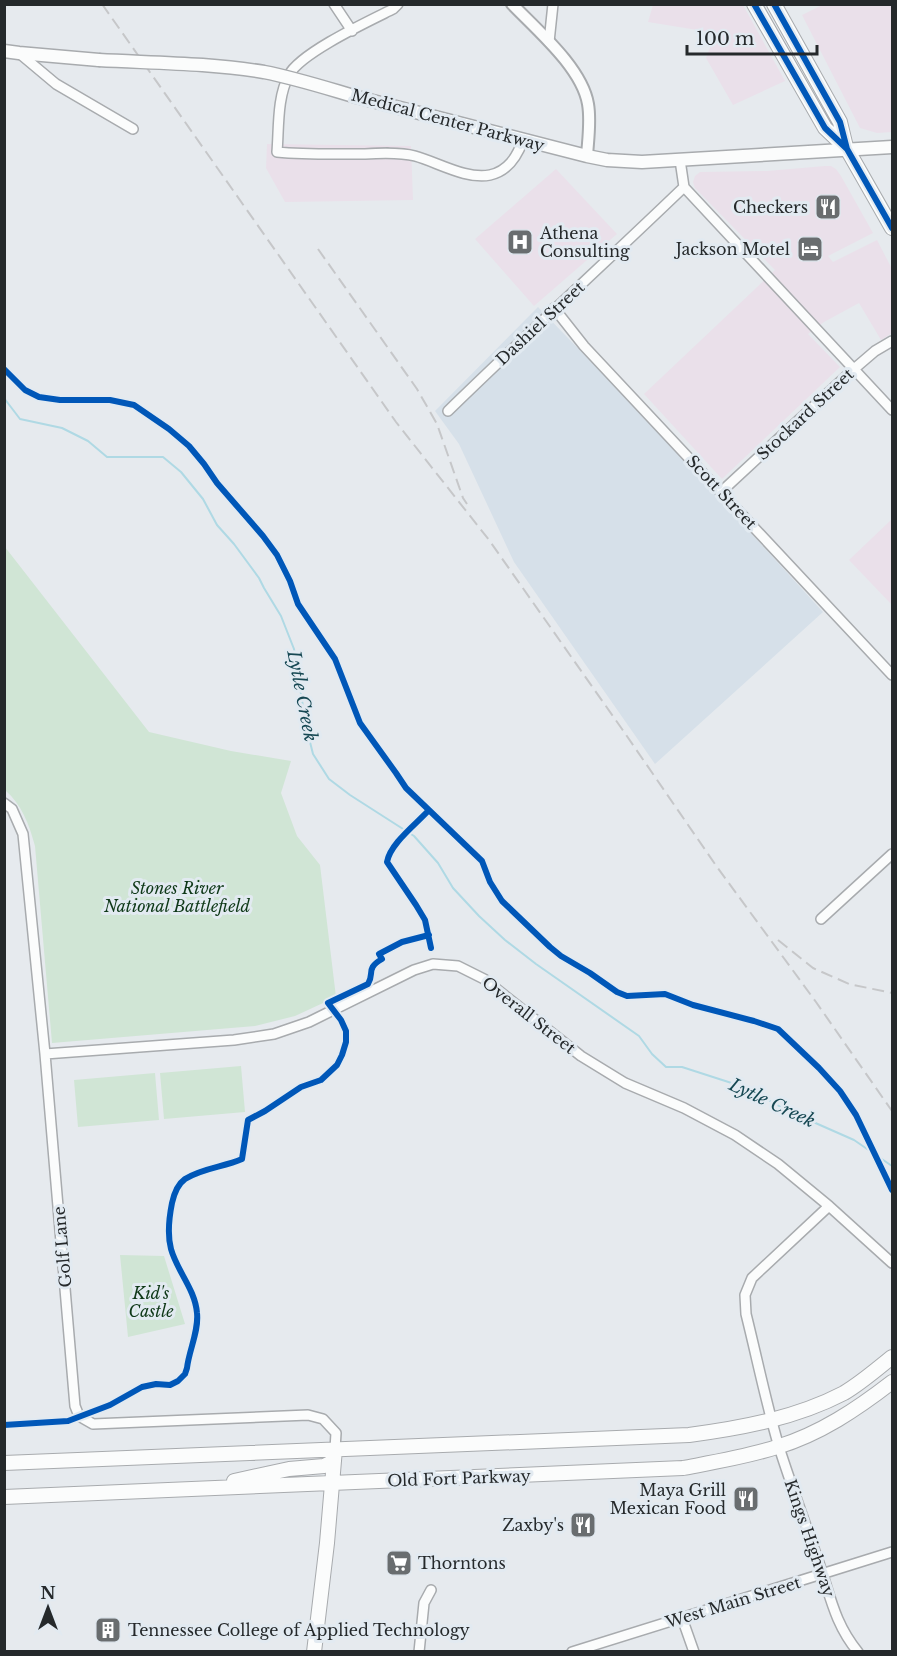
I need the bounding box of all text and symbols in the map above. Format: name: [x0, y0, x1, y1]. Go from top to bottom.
scale bar: [687, 18, 818, 56]
text: 100 m: [696, 28, 754, 50]
street label: Medical Center Parkway: [349, 85, 548, 156]
restaurant icon: Checkers: [813, 192, 843, 222]
place label: Checkers: [733, 197, 808, 217]
place label: Athena Consulting: [539, 223, 630, 261]
hospital icon: Athena Consulting: [505, 227, 535, 257]
hotel icon: Jackson Motel: [795, 234, 825, 264]
place label: Jackson Motel: [674, 239, 790, 259]
street label: Dashiel Street: [492, 277, 588, 369]
street label: Stockard Street: [752, 364, 858, 464]
street label: Scott Street: [683, 451, 761, 533]
water label: Lytle Creek: [282, 648, 322, 743]
park label: Stones River National Battlefield: [103, 878, 251, 916]
street label: Overall Street: [478, 972, 580, 1058]
water label: Lytle Creek: [725, 1073, 818, 1132]
street label: Golf Lane: [48, 1206, 76, 1288]
park label: Kid's Castle: [128, 1283, 174, 1321]
street label: Old Fort Parkway: [387, 1465, 532, 1491]
street label: Kings Highway: [780, 1477, 840, 1600]
place label: Maya Grill Mexican Food: [610, 1480, 726, 1518]
restaurant icon: Maya Grill Mexican Food: [731, 1484, 761, 1514]
restaurant icon: Zaxby's: [568, 1510, 598, 1540]
place label: Zaxby's: [502, 1515, 564, 1535]
supermarket icon: Thorntons: [384, 1548, 414, 1578]
place label: Thorntons: [418, 1553, 506, 1573]
street label: West Main Street: [662, 1572, 803, 1632]
north arrow: [18, 1578, 78, 1638]
text: N: [40, 1583, 56, 1603]
building icon: Tennessee College of Applied Technology: [93, 1615, 123, 1645]
place label: Tennessee College of Applied Technology: [128, 1620, 471, 1640]

